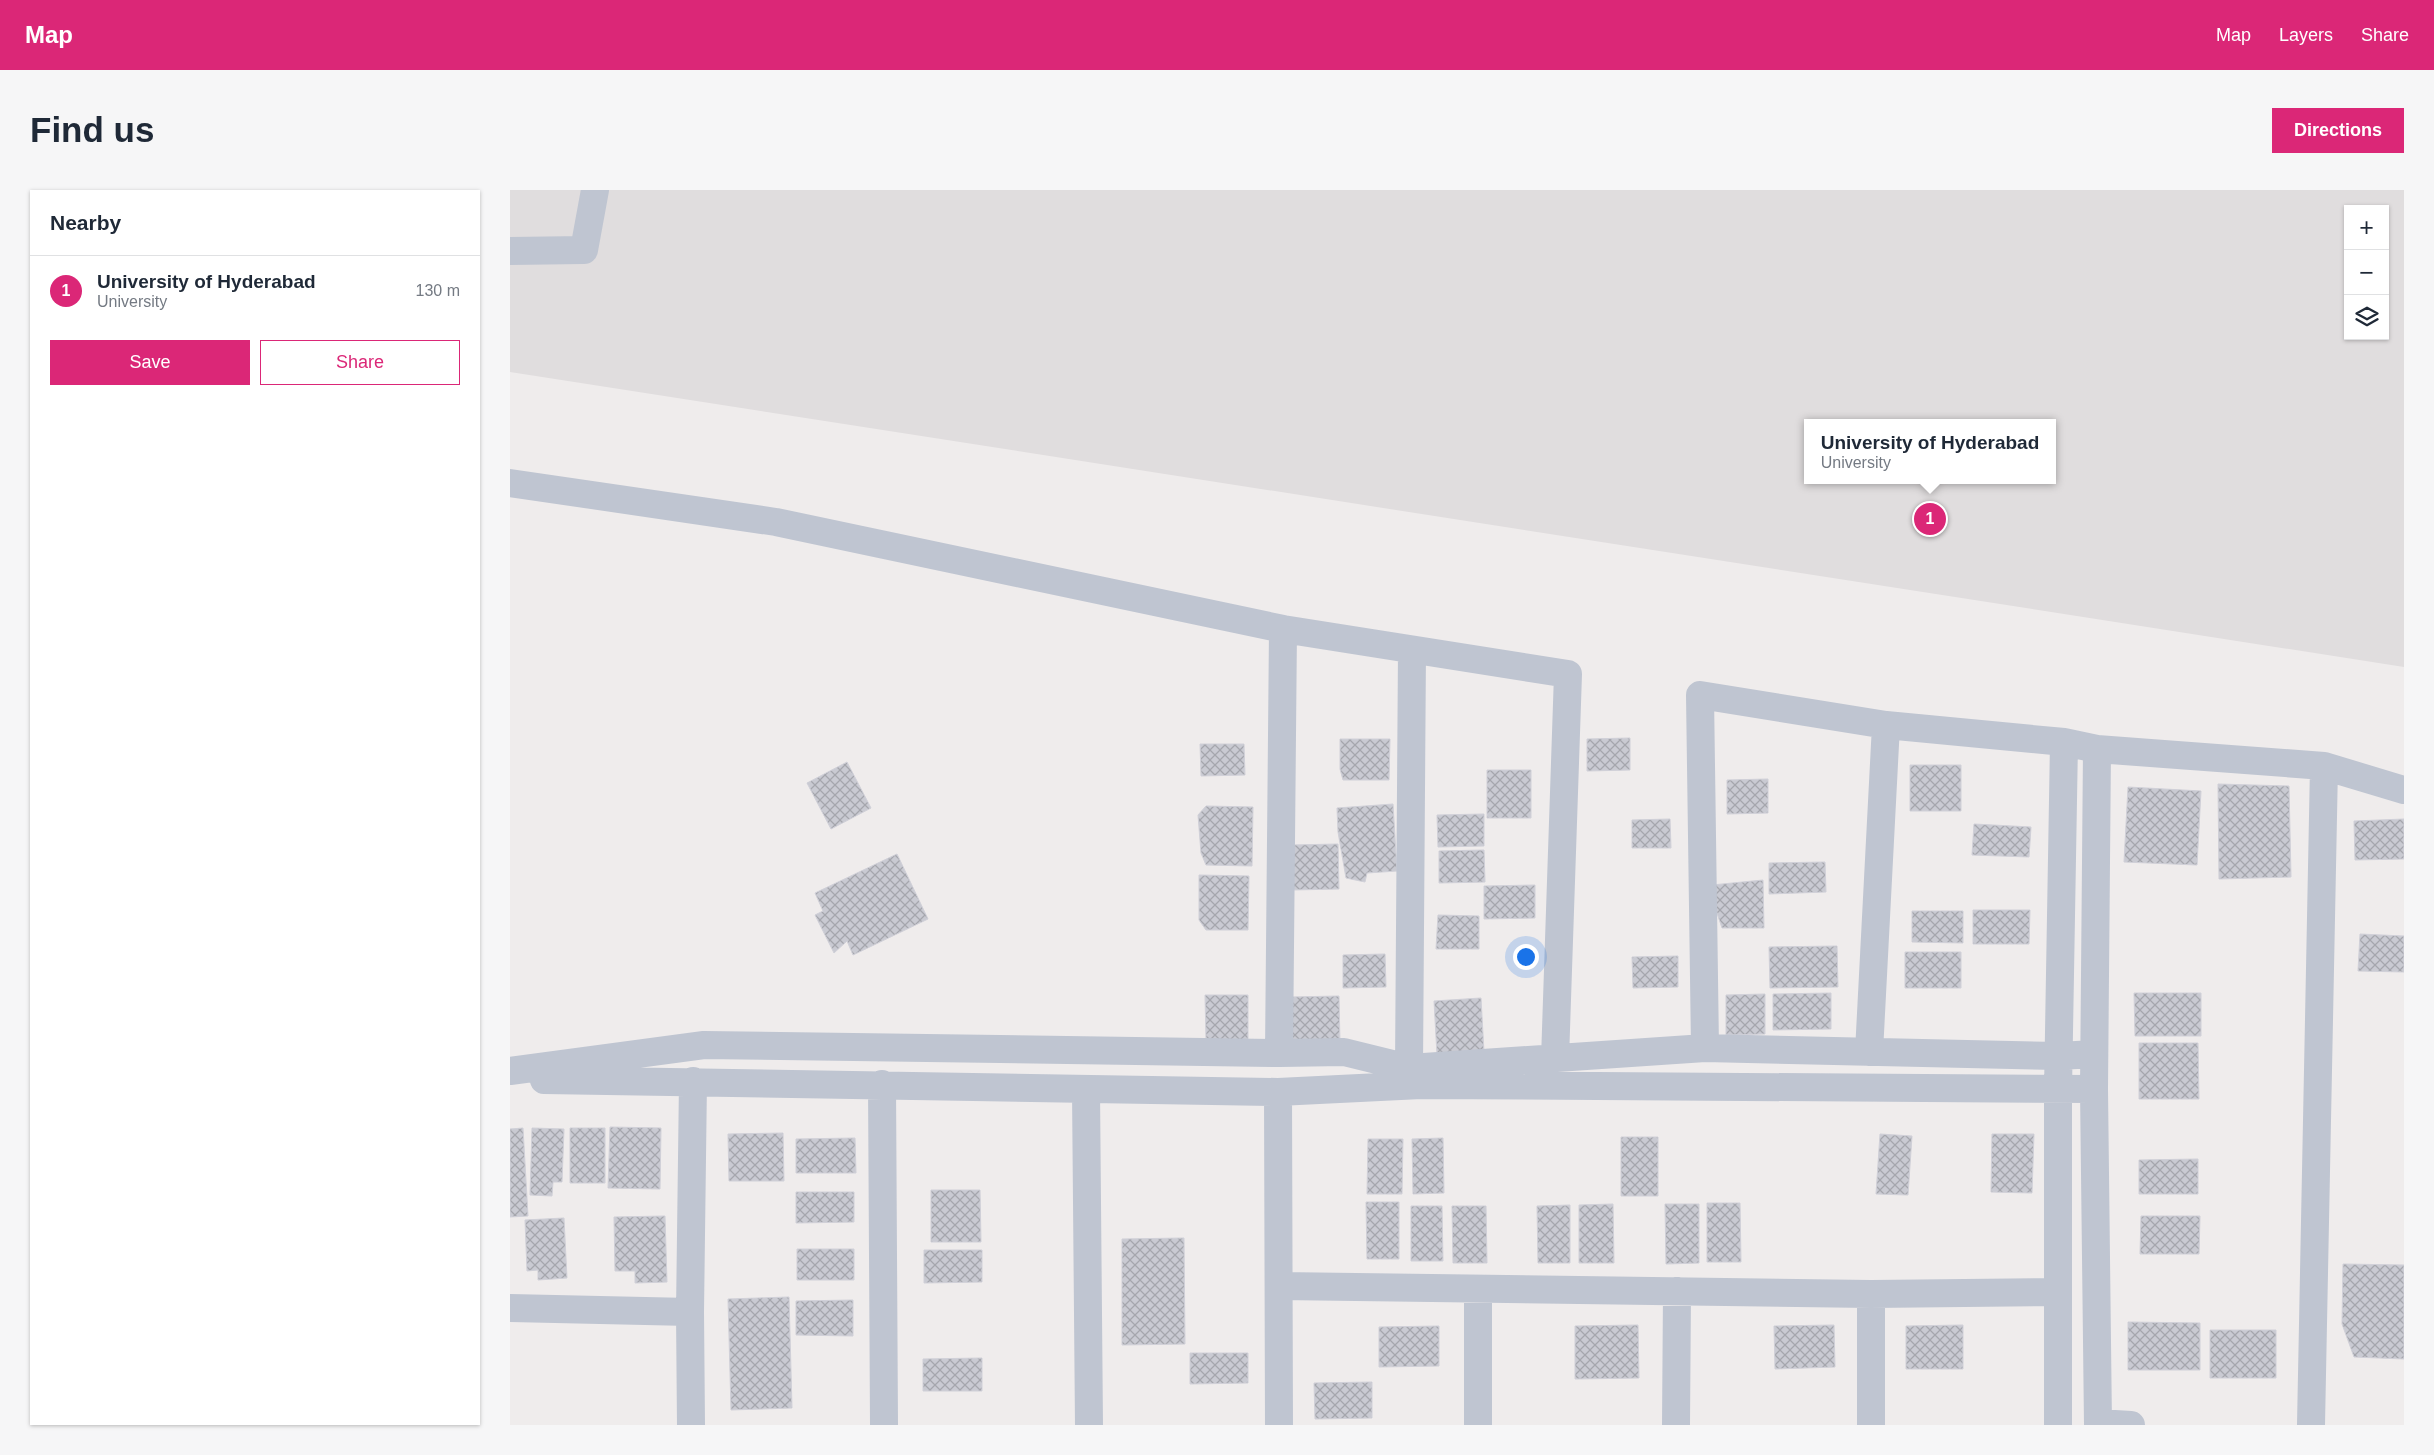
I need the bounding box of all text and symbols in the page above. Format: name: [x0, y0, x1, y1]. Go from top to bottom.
text: Map: [25, 21, 73, 48]
text: Map: [2216, 25, 2251, 45]
text: Layers: [2279, 25, 2333, 45]
text: Share: [2361, 25, 2409, 45]
button: Directions: [2272, 108, 2404, 153]
text: Find us: [30, 110, 154, 149]
map controls: [2344, 205, 2389, 340]
button: +: [2344, 205, 2389, 250]
text: Nearby: [50, 211, 121, 234]
button: −: [2344, 250, 2389, 295]
text: University of Hyderabad: [97, 271, 316, 292]
text: 1: [62, 282, 70, 299]
text: 130 m: [416, 282, 460, 299]
text: University: [97, 293, 167, 310]
button: layers: [2344, 295, 2389, 340]
button: Save: [50, 340, 250, 385]
button: Share: [260, 340, 460, 385]
popup: [1804, 419, 2056, 484]
text: University of Hyderabad: [1821, 432, 2039, 453]
text: University: [1821, 454, 1891, 471]
pin: 1: [1914, 500, 1946, 538]
your location: [1513, 944, 1539, 970]

